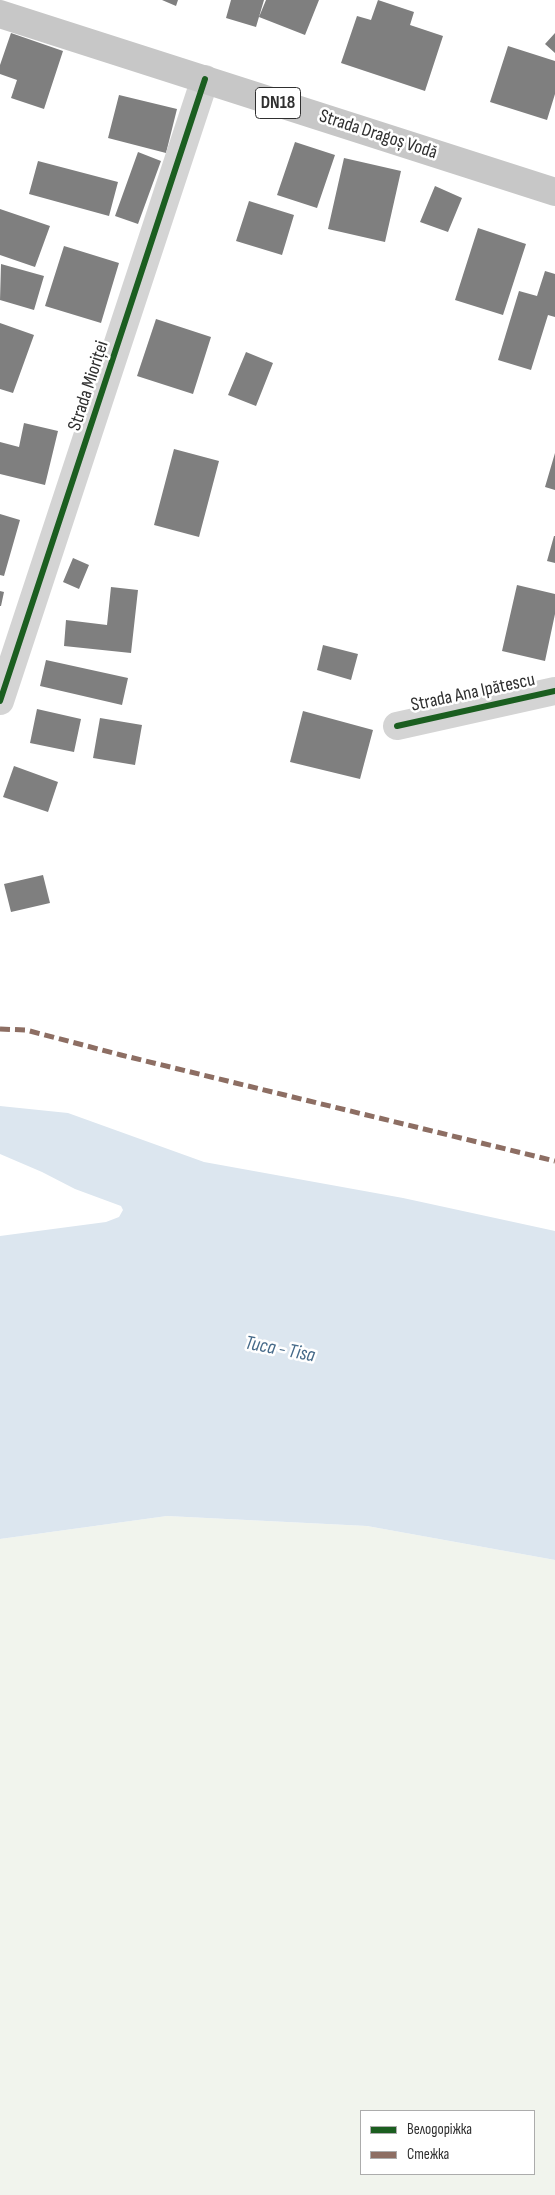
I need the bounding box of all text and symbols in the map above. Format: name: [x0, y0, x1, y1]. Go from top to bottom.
road number: DN18: [256, 88, 300, 119]
street label: Strada Dragoș Vodă: [316, 105, 440, 165]
street label: Strada Mioriței: [64, 338, 114, 434]
street label: Strada Ana Ipătescu: [409, 669, 537, 717]
water label: Тиса - Tisa: [243, 1331, 317, 1369]
legend: [360, 2110, 535, 2175]
text: Велодоріжка: [407, 2120, 472, 2139]
text: Стежка: [407, 2145, 449, 2164]

